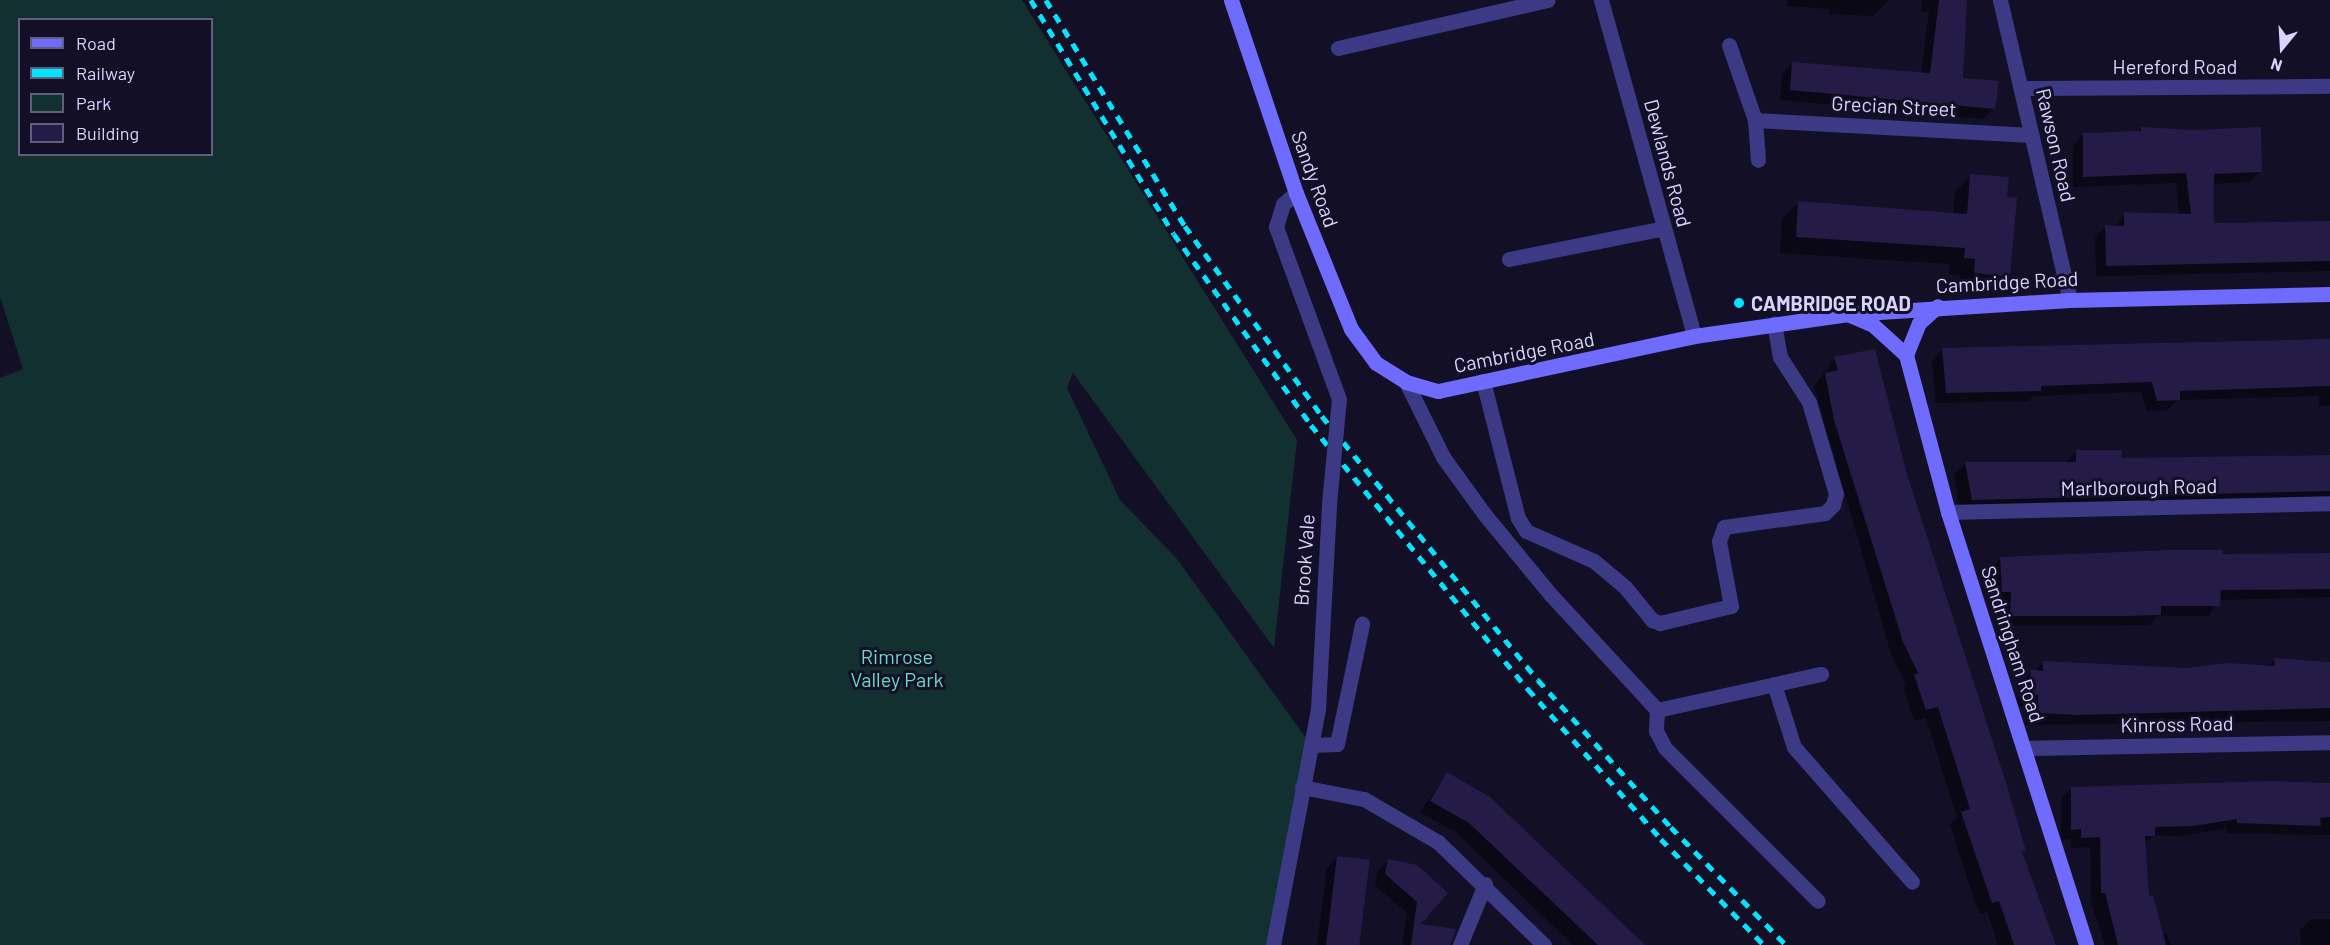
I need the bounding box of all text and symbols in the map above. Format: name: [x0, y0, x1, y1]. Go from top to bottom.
legend: [18, 18, 213, 156]
north arrow: [2252, 18, 2312, 78]
text: Road: [76, 32, 116, 54]
street label: Hereford Road: [2113, 54, 2237, 78]
text: N: [2268, 55, 2284, 76]
text: Railway: [76, 62, 135, 84]
street label: Rawson Road: [2031, 86, 2081, 204]
street label: Grecian Street: [1831, 91, 1957, 121]
text: Park: [76, 92, 111, 114]
street label: Dewlands Road: [1639, 96, 1697, 230]
text: Building: [76, 122, 139, 144]
street label: Sandy Road: [1286, 128, 1344, 230]
street label: Cambridge Road: [1935, 266, 2079, 298]
place label: CAMBRIDGE ROAD: [1751, 291, 1911, 315]
marker: CAMBRIDGE ROAD: [1732, 296, 1746, 310]
street label: Cambridge Road: [1452, 327, 1596, 377]
street label: Marlborough Road: [2061, 474, 2217, 500]
street label: Brook Vale: [1289, 513, 1319, 607]
street label: Sandringham Road: [1976, 563, 2050, 725]
park label: Rimrose Valley Park: [850, 644, 944, 691]
street label: Kinross Road: [2120, 711, 2234, 737]

